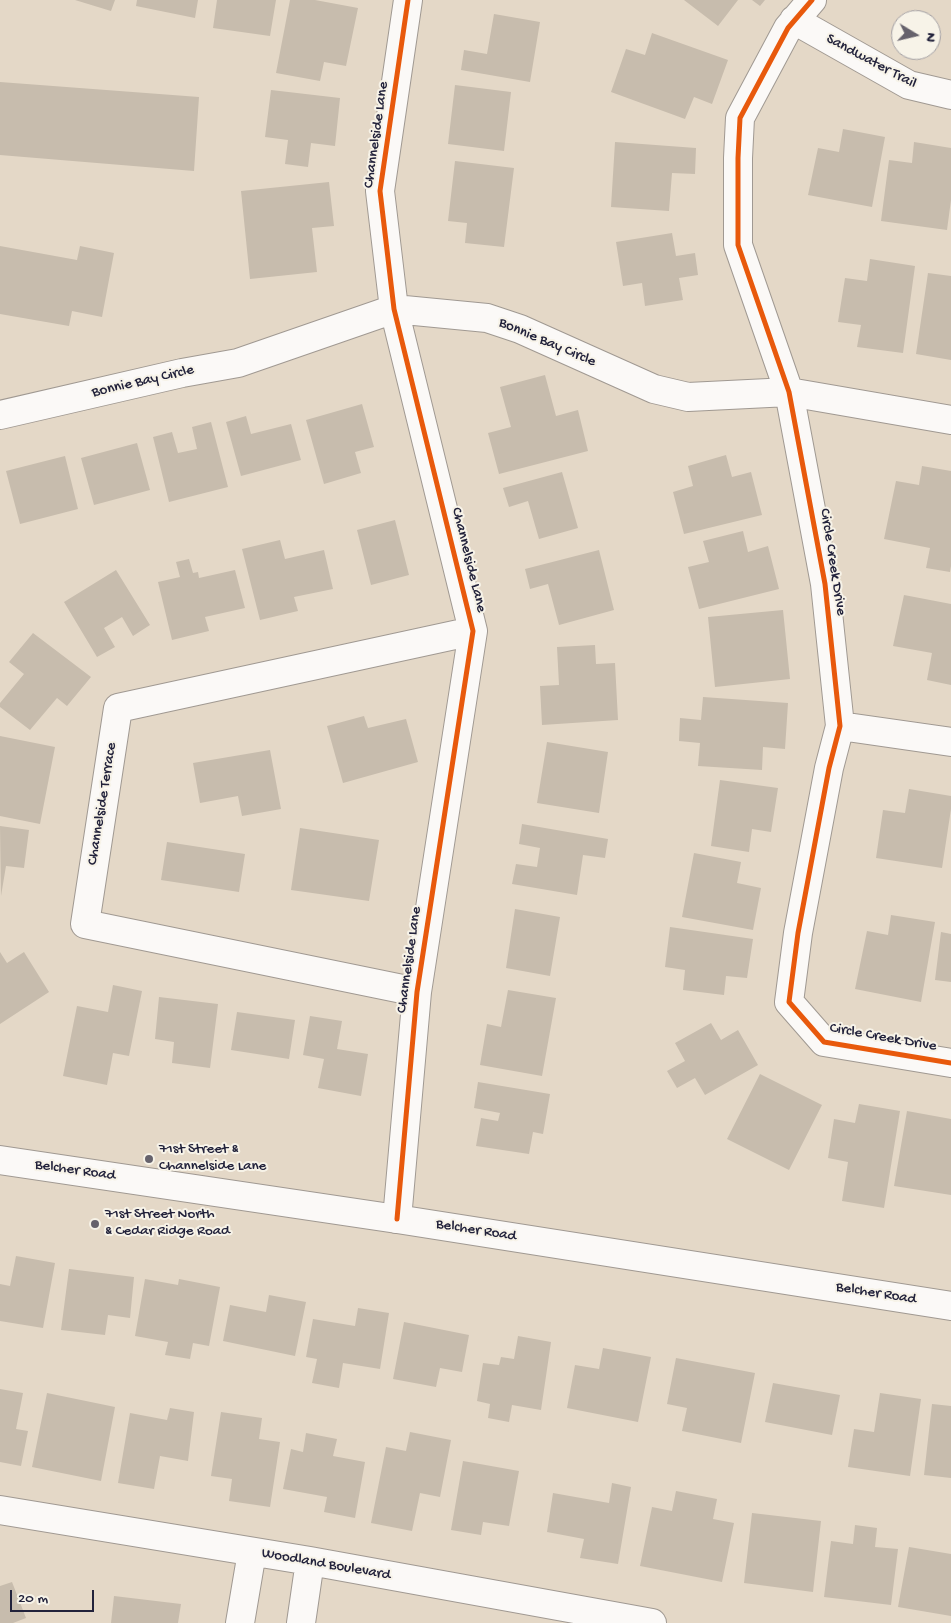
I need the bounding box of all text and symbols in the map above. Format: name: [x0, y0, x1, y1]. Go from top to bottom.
north arrow: [891, 10, 941, 60]
street label: Sandwater Trail: [823, 31, 919, 93]
text: N: [921, 31, 939, 43]
street label: Channelside Lane: [361, 81, 393, 189]
street label: Bonnie Bay Circle: [496, 314, 598, 372]
street label: Bonnie Bay Circle: [90, 362, 196, 402]
street label: Channelside Lane: [446, 506, 490, 614]
street label: Circle Creek Drive: [815, 507, 849, 617]
street label: Channelside Terrace: [84, 741, 122, 867]
street label: Channelside Lane: [394, 906, 426, 1014]
street label: Circle Creek Drive: [828, 1020, 938, 1056]
place label: 71st Street & Channelside Lane: [159, 1141, 266, 1176]
marker: 71st Street & Channelside Lane: [143, 1153, 155, 1165]
street label: Belcher Road: [34, 1156, 116, 1186]
place label: 71st Street North & Cedar Ridge Road: [105, 1206, 230, 1241]
street label: Belcher Road: [434, 1216, 518, 1246]
marker: 71st Street North & Cedar Ridge Road: [89, 1218, 101, 1230]
street label: Belcher Road: [834, 1279, 918, 1309]
street label: Woodland Boulevard: [260, 1545, 392, 1585]
scale bar: [12, 1580, 96, 1612]
text: 20 m: [18, 1590, 48, 1608]

